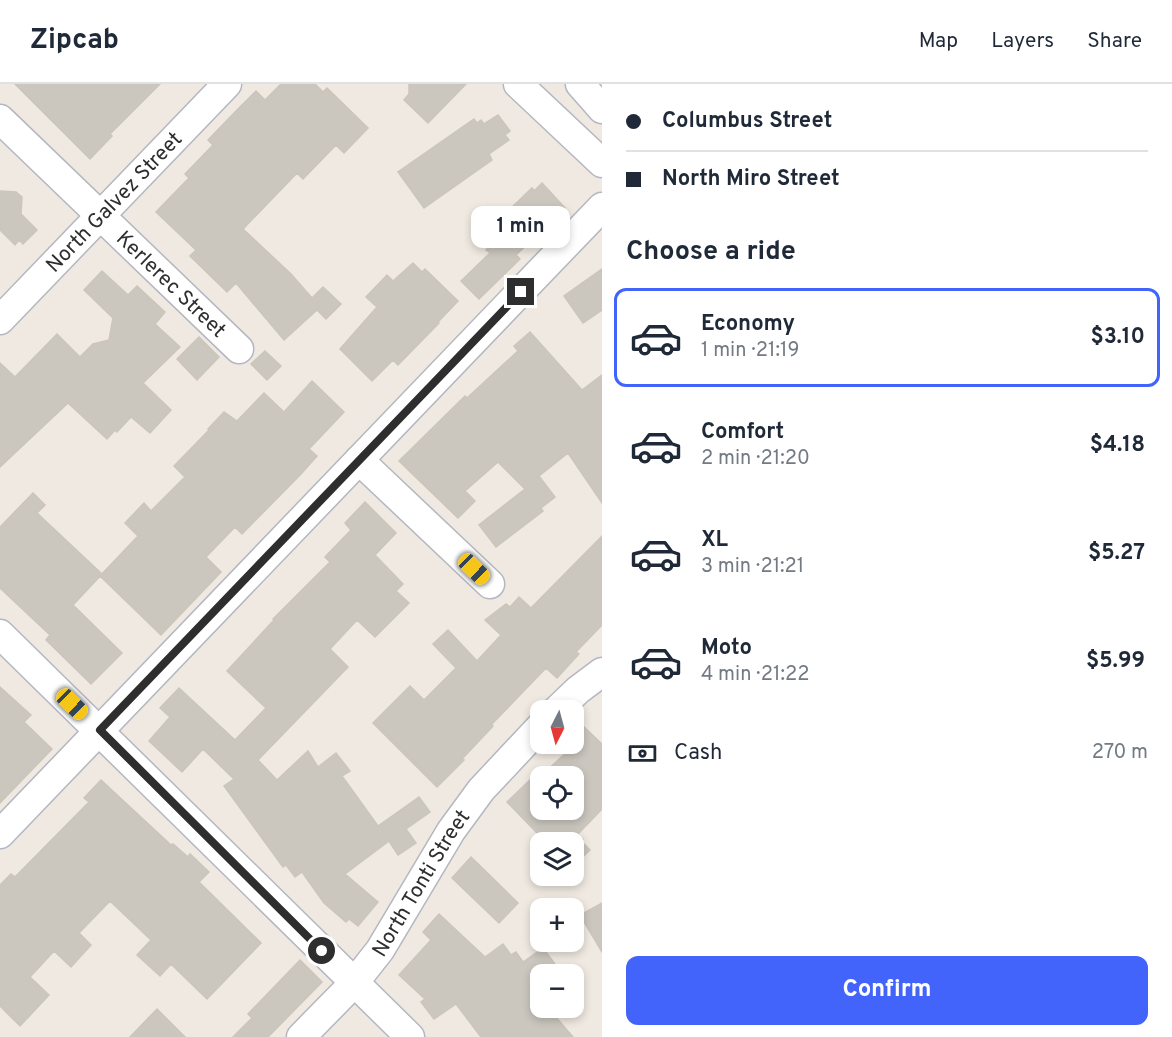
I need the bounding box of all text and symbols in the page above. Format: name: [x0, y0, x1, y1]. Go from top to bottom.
text: Zipcab: [30, 23, 119, 59]
text: Map: [919, 28, 958, 55]
text: Layers: [991, 28, 1054, 55]
text: Share: [1087, 28, 1142, 55]
text: Columbus Street: [662, 108, 832, 135]
street label: North Galvez Street: [41, 127, 189, 279]
text: North Miro Street: [662, 166, 840, 193]
callout: 1 min: [472, 205, 570, 247]
text: 1 min: [496, 214, 545, 240]
street label: Kerlerec Street: [110, 226, 231, 344]
text: Choose a ride: [626, 235, 796, 269]
route end: [507, 278, 534, 305]
icon: car: [629, 311, 683, 365]
text: Economy: [701, 311, 795, 338]
text: $3.10: [1090, 324, 1145, 351]
text: 1 min · 21:19: [701, 338, 799, 364]
icon: car: [629, 419, 683, 473]
text: Comfort: [701, 419, 784, 446]
text: $4.18: [1090, 432, 1145, 459]
text: 2 min · 21:20: [701, 446, 810, 472]
icon: car: [629, 527, 683, 581]
text: XL: [701, 527, 728, 554]
text: $5.27: [1088, 540, 1145, 567]
car: [455, 550, 493, 588]
text: 3 min · 21:21: [701, 554, 804, 580]
icon: car: [629, 635, 683, 689]
text: Moto: [701, 635, 752, 662]
text: $5.99: [1086, 648, 1145, 675]
text: 4 min · 21:22: [701, 662, 809, 688]
car: [53, 685, 91, 723]
north arrow: [530, 700, 584, 754]
map controls: [530, 700, 584, 1018]
icon: cash: [626, 737, 659, 770]
text: Cash: [674, 740, 723, 767]
text: 270 m: [1092, 740, 1148, 766]
button: locate: [530, 766, 584, 820]
street label: North Tonti Street: [367, 805, 477, 962]
button: layers: [530, 832, 584, 886]
button: +: [530, 898, 584, 952]
route start: [308, 937, 335, 964]
button: Confirm: [626, 956, 1148, 1025]
button: −: [530, 964, 584, 1018]

